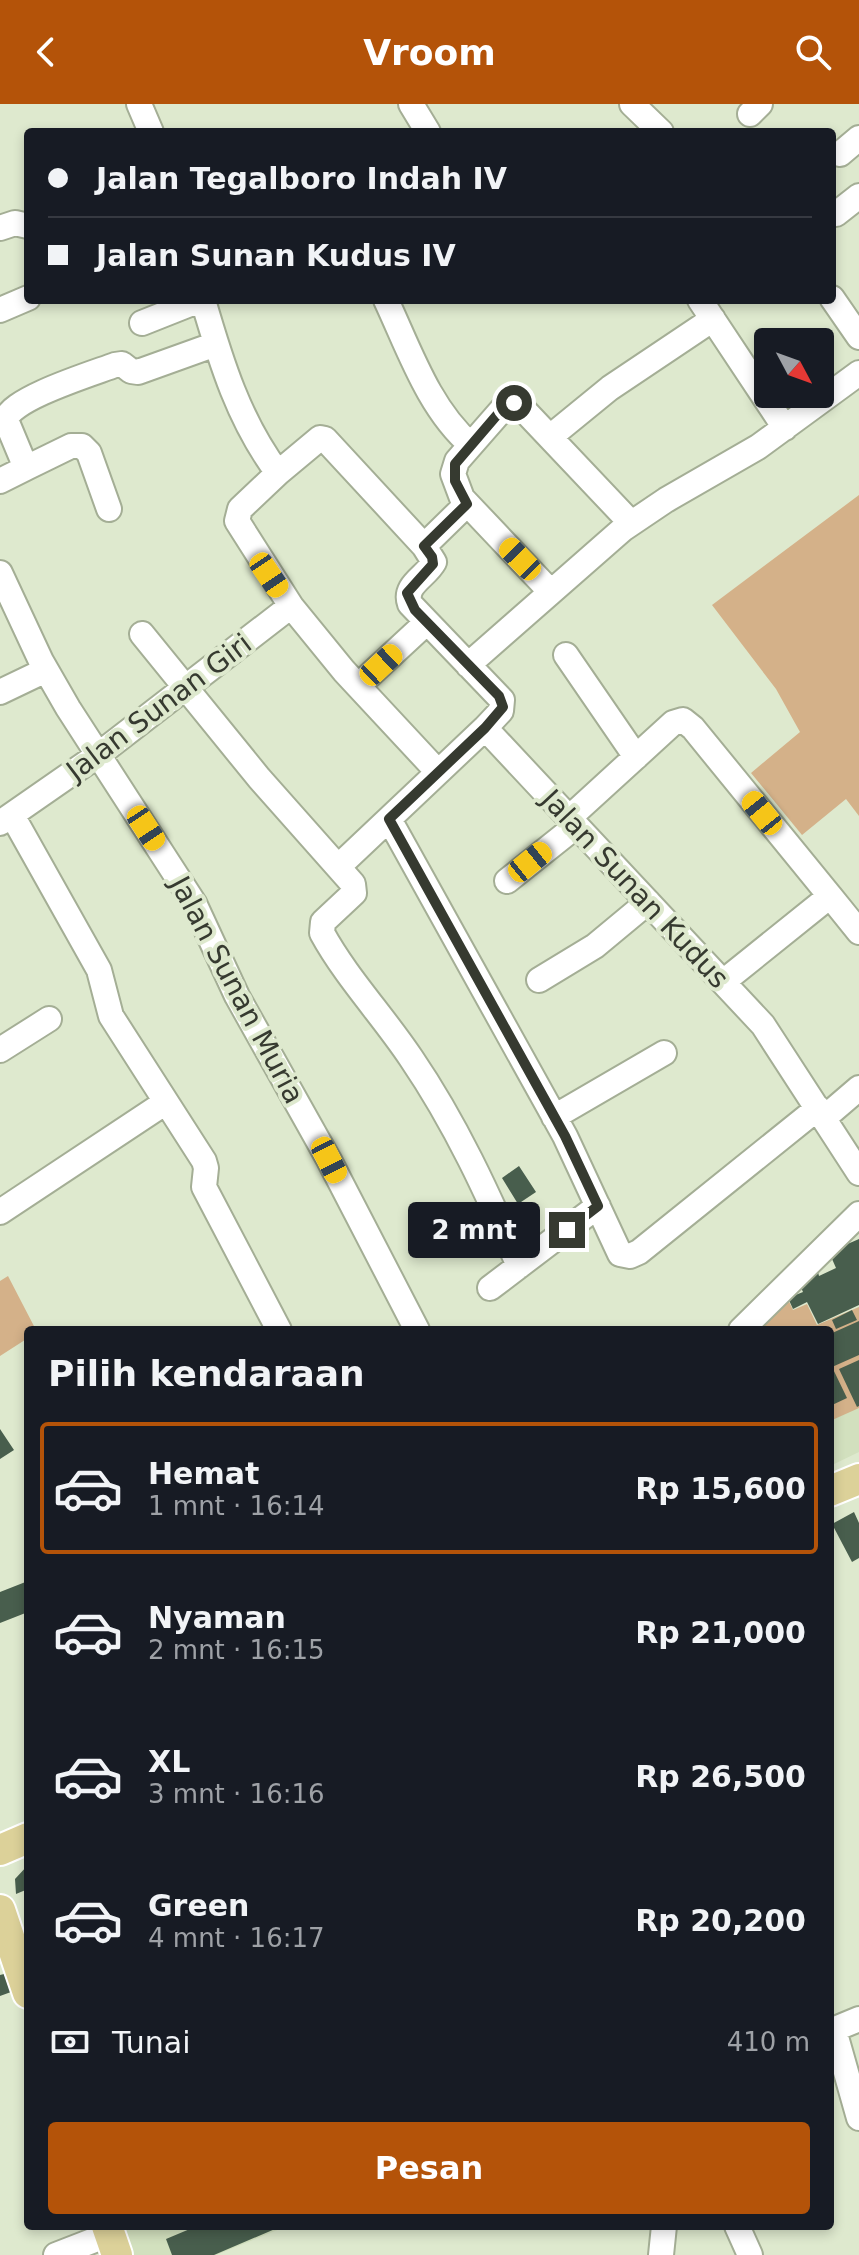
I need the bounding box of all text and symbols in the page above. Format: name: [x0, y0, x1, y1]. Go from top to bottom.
icon: back: [24, 30, 68, 74]
icon: search: [791, 30, 835, 74]
text: Vroom: [363, 32, 496, 73]
text: Jalan Tegalboro Indah IV: [96, 161, 507, 196]
text: Jalan Sunan Kudus IV: [96, 238, 456, 273]
north arrow: [754, 328, 834, 408]
map controls: [754, 328, 834, 408]
route start: [496, 385, 532, 421]
car: [495, 533, 545, 585]
car: [246, 548, 292, 602]
street label: Jalan Sunan Giri: [58, 627, 258, 788]
car: [355, 640, 407, 690]
street label: Jalan Sunan Kudus: [533, 782, 735, 995]
car: [738, 787, 786, 839]
car: [123, 801, 169, 855]
car: [504, 838, 556, 886]
street label: Jalan Sunan Muria: [162, 869, 311, 1109]
car: [307, 1133, 351, 1187]
callout: 2 mnt: [407, 1202, 539, 1258]
route end: [549, 1212, 585, 1248]
text: 2 mnt: [431, 1215, 517, 1245]
text: Pilih kendaraan: [48, 1353, 365, 1394]
icon: car: [52, 1452, 124, 1524]
text: Hemat: [148, 1456, 259, 1491]
text: Rp 15,600: [635, 1471, 806, 1506]
text: 1 mnt · 16:14: [148, 1491, 325, 1521]
icon: car: [52, 1596, 124, 1668]
text: Nyaman: [148, 1600, 286, 1635]
text: Rp 21,000: [635, 1615, 806, 1650]
text: 2 mnt · 16:15: [148, 1635, 325, 1665]
icon: car: [52, 1740, 124, 1812]
text: XL: [148, 1744, 190, 1779]
text: Rp 26,500: [635, 1759, 806, 1794]
text: 3 mnt · 16:16: [148, 1779, 325, 1809]
icon: car: [52, 1884, 124, 1956]
text: Green: [148, 1888, 249, 1923]
text: Rp 20,200: [635, 1903, 806, 1938]
text: 4 mnt · 16:17: [148, 1923, 325, 1953]
icon: cash: [48, 2020, 92, 2064]
text: Tunai: [112, 2025, 191, 2060]
text: 410 m: [727, 2027, 810, 2057]
button: Pesan: [48, 2122, 810, 2214]

